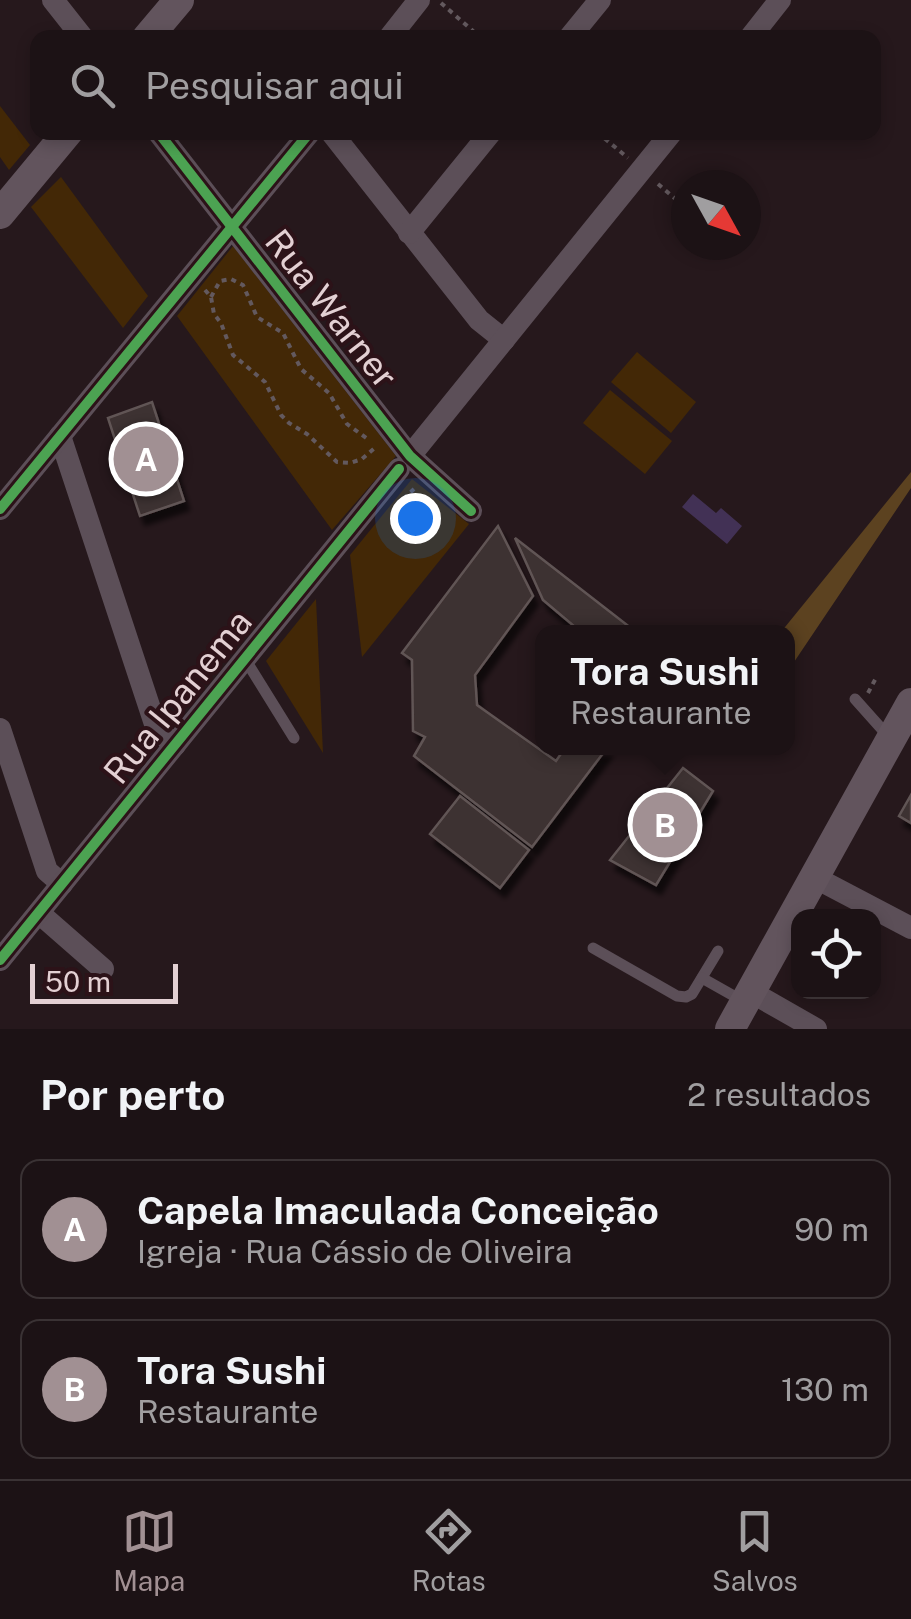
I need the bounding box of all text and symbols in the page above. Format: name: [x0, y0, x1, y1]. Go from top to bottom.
search box: [30, 30, 881, 140]
icon: search: [65, 58, 120, 113]
text: Pesquisar aqui: [145, 63, 404, 108]
north arrow: [671, 170, 761, 260]
street label: Rua Warner: [257, 221, 406, 396]
pin: A: [114, 422, 178, 496]
your location: [390, 493, 441, 544]
street label: Rua Ipanema: [95, 602, 260, 792]
popup: [535, 625, 795, 755]
text: Tora Sushi: [570, 649, 760, 694]
text: Restaurante: [570, 694, 752, 731]
pin: B: [632, 788, 698, 862]
map controls: [791, 909, 881, 999]
button: locate: [791, 909, 881, 999]
scale bar: [30, 959, 178, 1004]
text: 50 m: [45, 965, 111, 998]
text: Por perto: [40, 1070, 225, 1119]
text: 2 resultados: [687, 1076, 871, 1113]
text: Capela Imaculada Conceição: [137, 1188, 659, 1233]
text: A: [63, 1211, 86, 1248]
text: 90 m: [794, 1211, 869, 1248]
text: Igreja · Rua Cássio de Oliveira: [137, 1233, 572, 1270]
text: Tora Sushi: [137, 1348, 326, 1393]
text: B: [64, 1371, 85, 1408]
text: 130 m: [781, 1371, 869, 1408]
text: Restaurante: [137, 1393, 318, 1430]
tab: Mapa: [113, 1504, 185, 1597]
tab: Rotas: [412, 1504, 486, 1597]
tab: Salvos: [712, 1504, 798, 1597]

